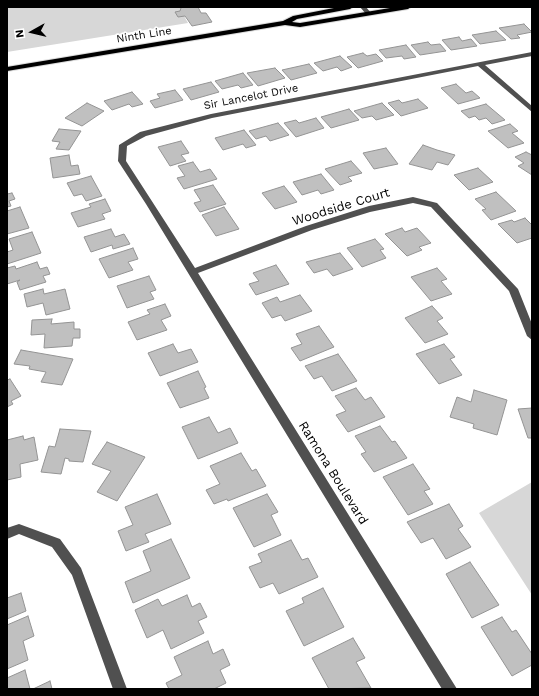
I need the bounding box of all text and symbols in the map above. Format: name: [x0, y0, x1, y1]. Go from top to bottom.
north arrow: [12, 12, 52, 52]
street label: Ninth Line: [116, 24, 172, 46]
text: N: [13, 29, 27, 39]
street label: Sir Lancelot Drive: [203, 81, 299, 113]
street label: Woodside Court: [290, 185, 392, 229]
street label: Ramona Boulevard: [295, 418, 371, 528]

